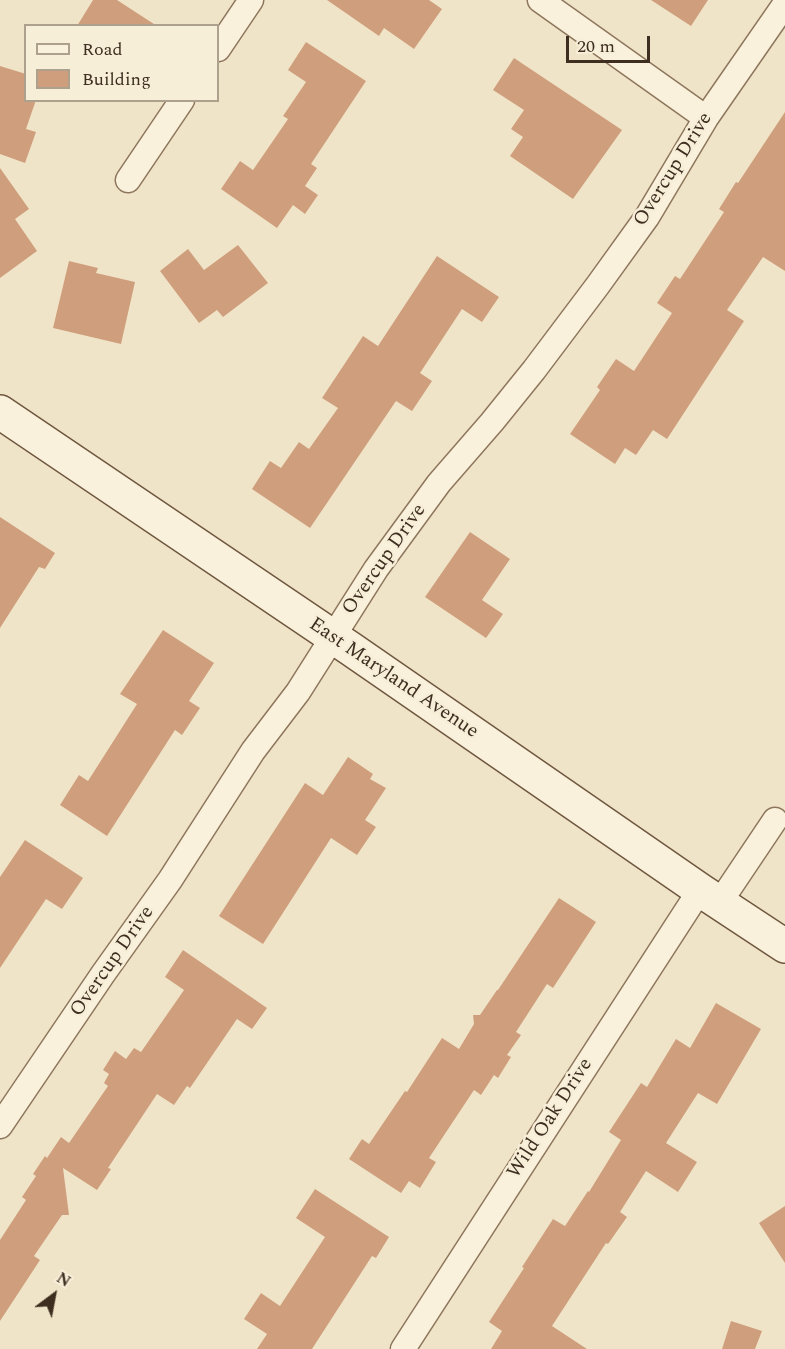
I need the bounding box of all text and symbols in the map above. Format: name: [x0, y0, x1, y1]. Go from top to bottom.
legend: [24, 24, 219, 102]
scale bar: [569, 24, 653, 62]
text: 20 m: [577, 33, 615, 60]
text: Road: [82, 36, 123, 63]
text: Building: [82, 66, 151, 93]
street label: Overcup Drive: [629, 109, 719, 231]
street label: Overcup Drive: [338, 500, 432, 620]
street label: East Maryland Avenue: [304, 613, 482, 745]
street label: Overcup Drive: [66, 902, 160, 1022]
street label: Wild Oak Drive: [503, 1054, 599, 1184]
north arrow: [24, 1265, 84, 1325]
text: N: [52, 1266, 75, 1293]

